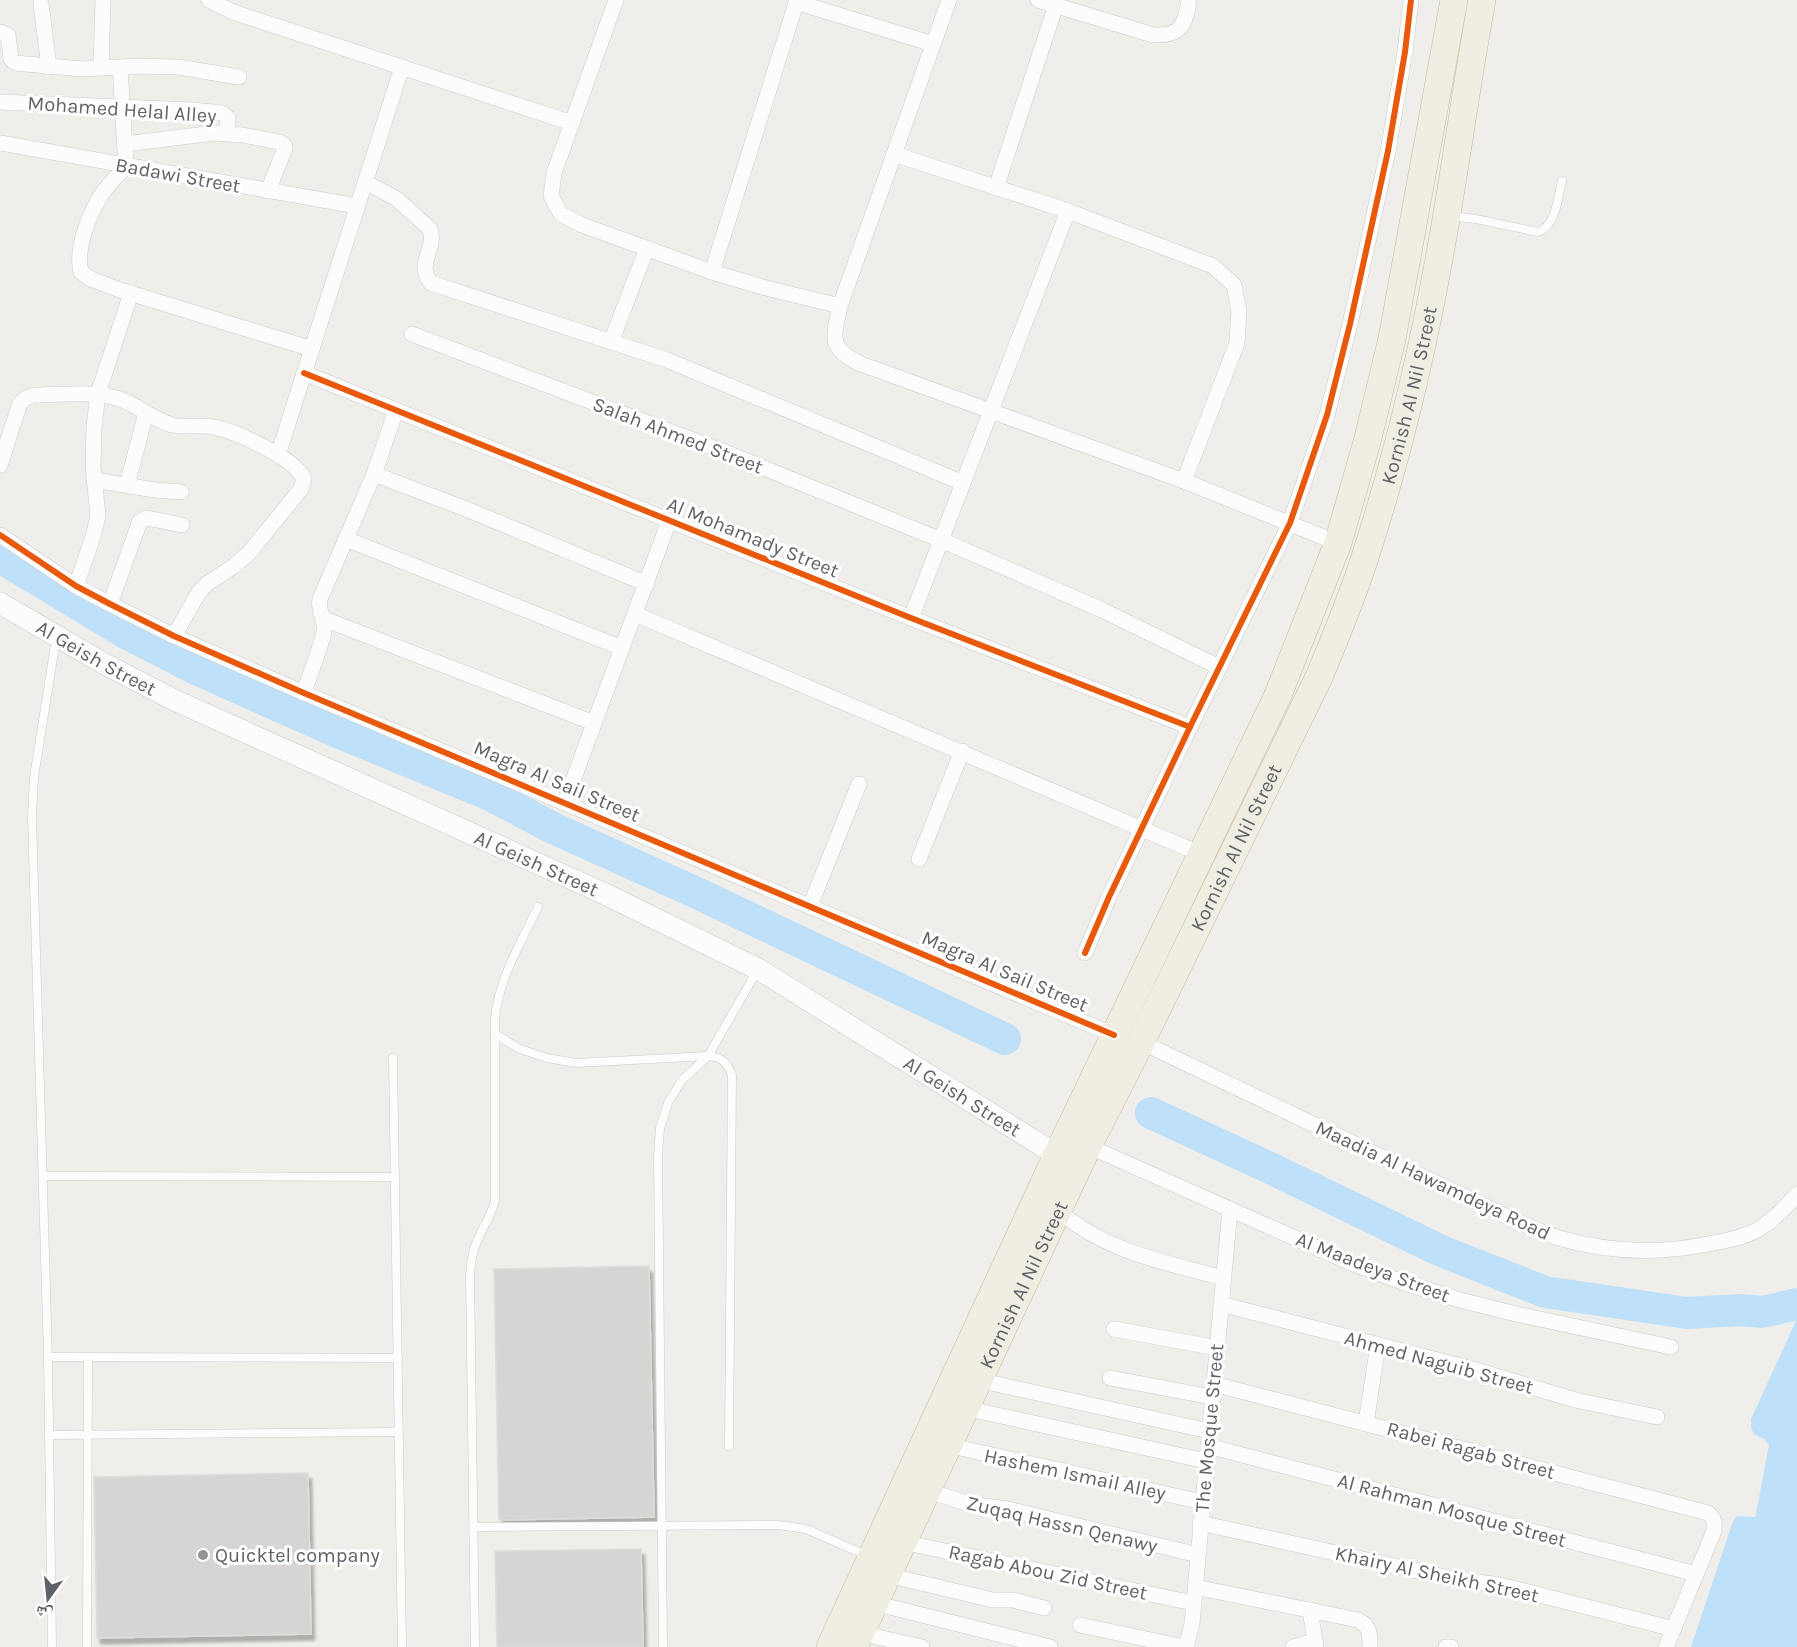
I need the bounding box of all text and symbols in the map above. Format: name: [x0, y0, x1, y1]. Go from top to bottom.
street label: Mohamed Helal Alley: [27, 91, 217, 128]
street label: Badawi Street: [114, 153, 243, 198]
street label: Kornish Al Nil Street: [1377, 304, 1442, 487]
street label: Salah Ahmed Street: [589, 392, 767, 479]
street label: Al Mohamady Street: [664, 492, 843, 583]
street label: Al Geish Street: [32, 616, 160, 701]
street label: Magra Al Sail Street: [470, 736, 644, 827]
street label: Kornish Al Nil Street: [1186, 760, 1287, 935]
street label: Al Geish Street: [471, 826, 602, 902]
street label: Magra Al Sail Street: [918, 926, 1092, 1017]
street label: Al Geish Street: [899, 1052, 1025, 1142]
street label: Maadia Al Hawamdeya Road: [1312, 1116, 1554, 1245]
street label: Kornish Al Nil Street: [975, 1197, 1073, 1372]
street label: Al Maadeya Street: [1293, 1228, 1453, 1308]
street label: Ahmed Naguib Street: [1342, 1326, 1536, 1399]
street label: The Mosque Street: [1191, 1342, 1228, 1513]
street label: Rabei Ragab Street: [1384, 1417, 1558, 1484]
street label: Hashem Ismail Alley: [982, 1444, 1168, 1505]
street label: Al Rahman Mosque Street: [1335, 1469, 1569, 1552]
street label: Zuqaq Hassn Qenawy: [964, 1491, 1160, 1558]
street label: Ragab Abou Zid Street: [946, 1540, 1150, 1605]
street label: Khairy Al Sheikh Street: [1333, 1542, 1541, 1607]
place label: Quicktel company: [215, 1544, 380, 1567]
marker: Quicktel company: [196, 1548, 210, 1562]
north arrow: [18, 1569, 78, 1629]
text: ش: [34, 1602, 55, 1624]

